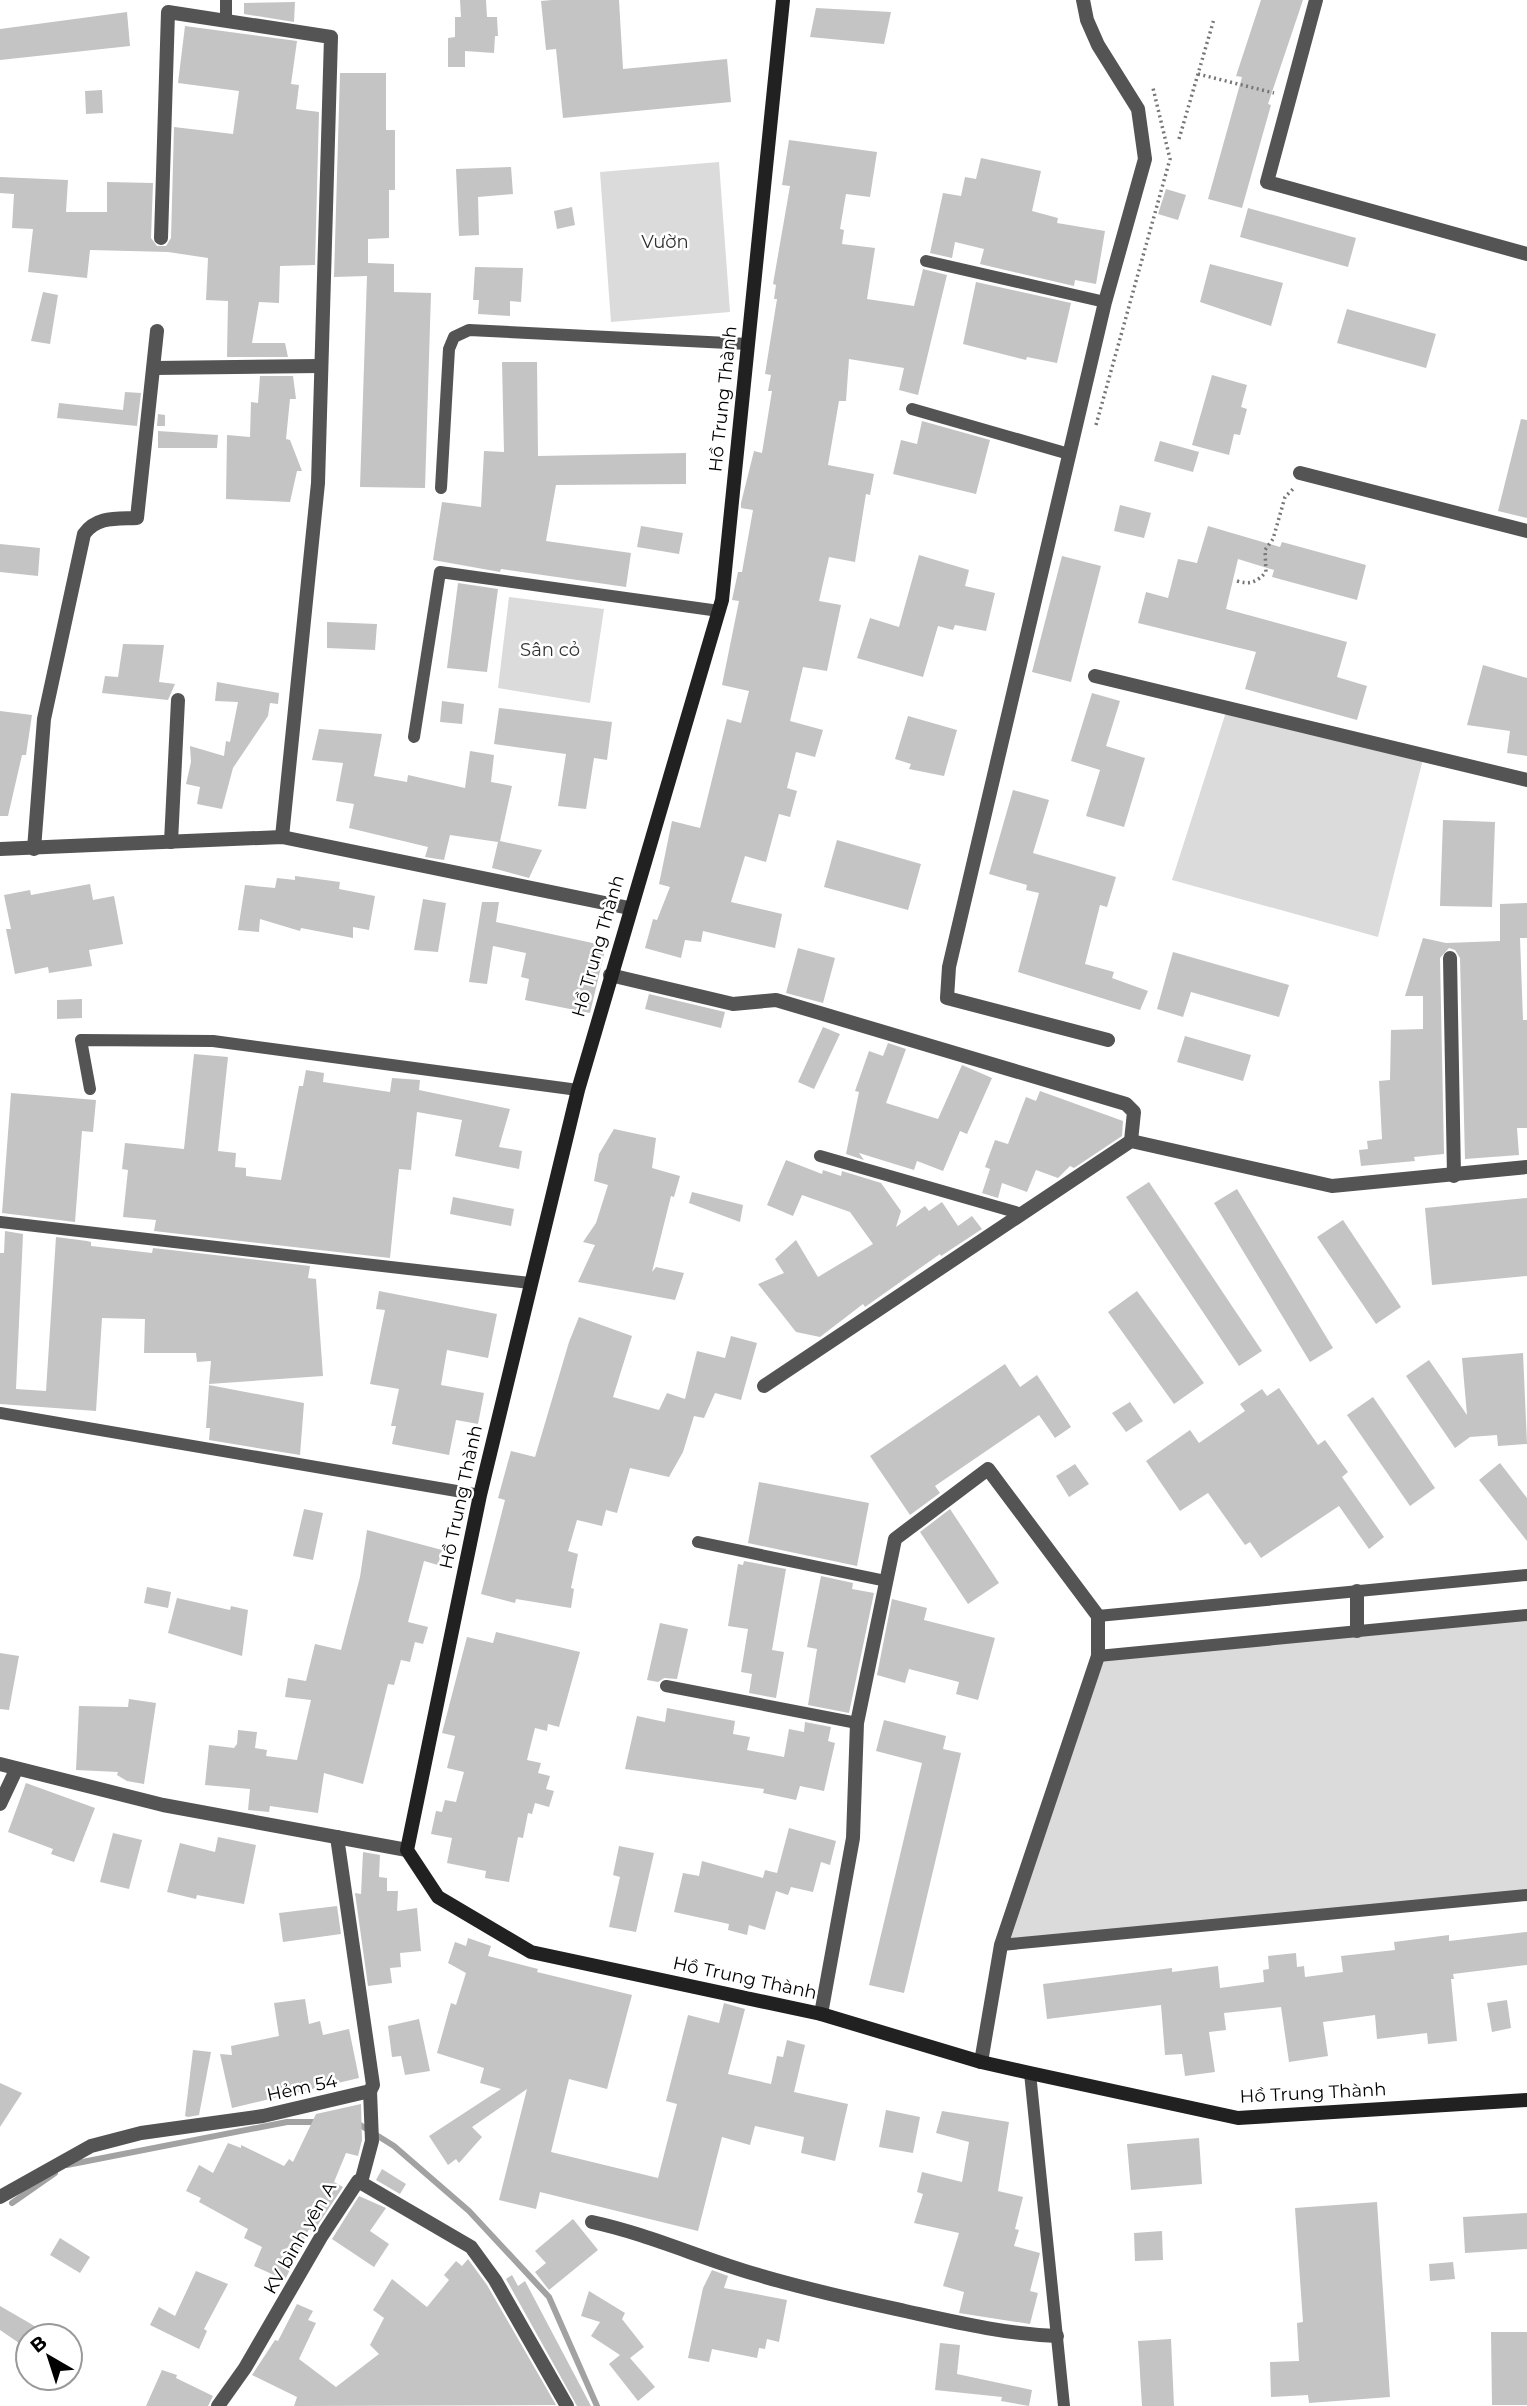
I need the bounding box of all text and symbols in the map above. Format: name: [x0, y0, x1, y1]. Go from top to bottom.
park label: Vườn: [641, 231, 689, 253]
street label: Hồ Trung Thành: [704, 325, 742, 473]
park label: Sân cỏ: [520, 639, 580, 661]
street label: Hồ Trung Thành: [567, 872, 629, 1020]
street label: Hồ Trung Thành: [435, 1423, 487, 1571]
street label: Hồ Trung Thành: [671, 1952, 819, 2004]
street label: Hẻm 54: [265, 2070, 339, 2106]
street label: Hồ Trung Thành: [1239, 2078, 1387, 2108]
street label: KV bình yên A: [259, 2178, 341, 2298]
north arrow: [14, 2322, 84, 2392]
text: B: [26, 2331, 52, 2358]

